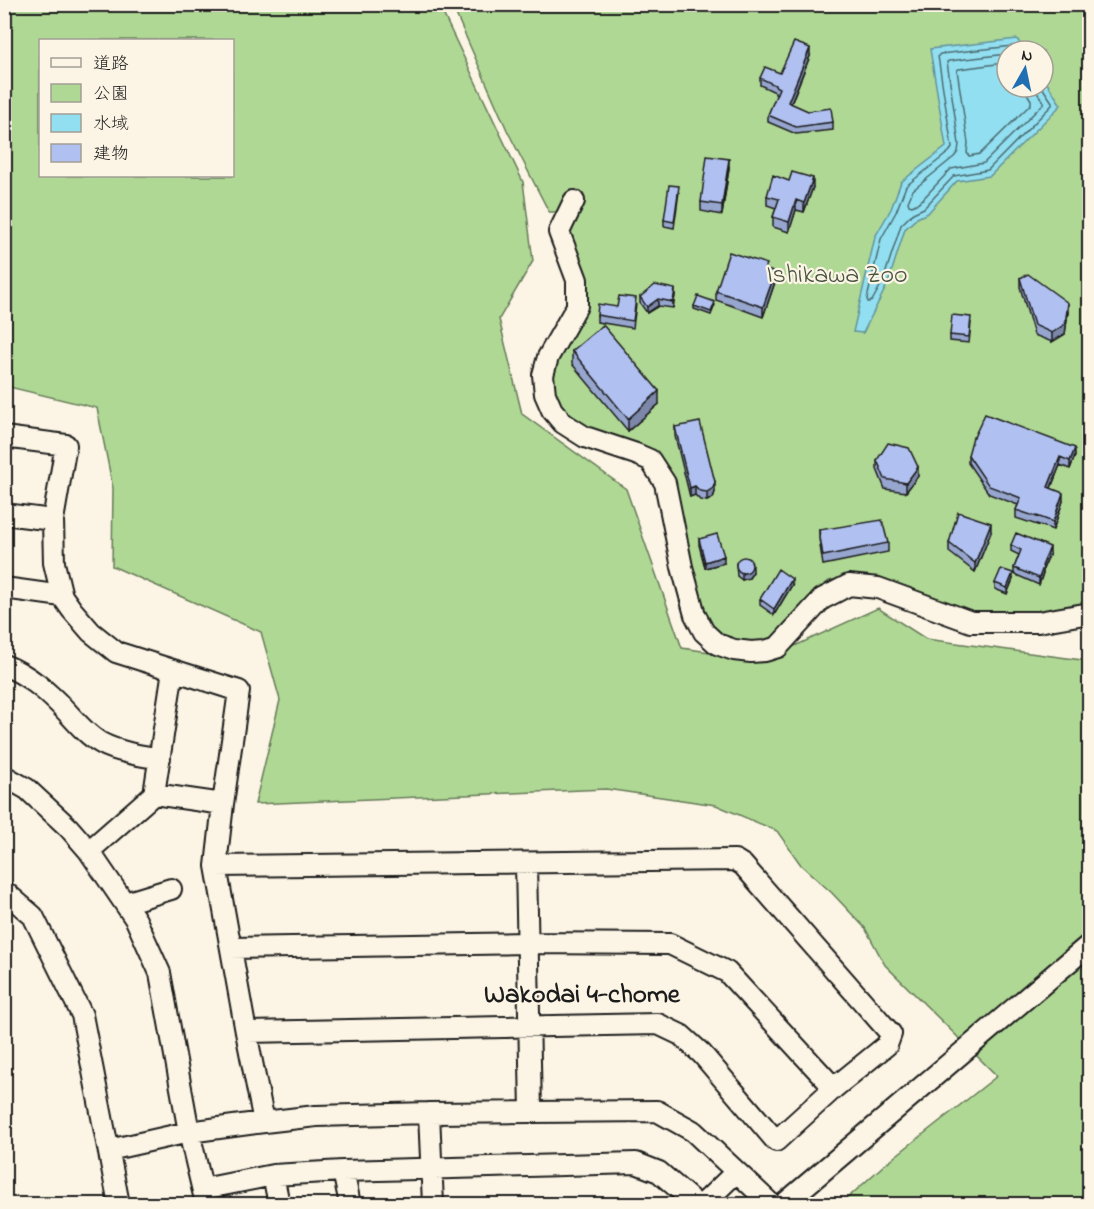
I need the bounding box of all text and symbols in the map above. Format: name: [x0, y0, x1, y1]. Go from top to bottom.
legend: [39, 39, 234, 177]
north arrow: [995, 39, 1055, 99]
text: N: [1020, 43, 1034, 69]
text: 道路: [93, 52, 129, 78]
text: 公園: [93, 82, 129, 108]
text: 水域: [93, 112, 129, 138]
text: 建物: [93, 142, 129, 168]
park label: Ishikawa Zoo: [766, 257, 908, 295]
district label: Wakodai 4-chome: [484, 976, 681, 1015]

